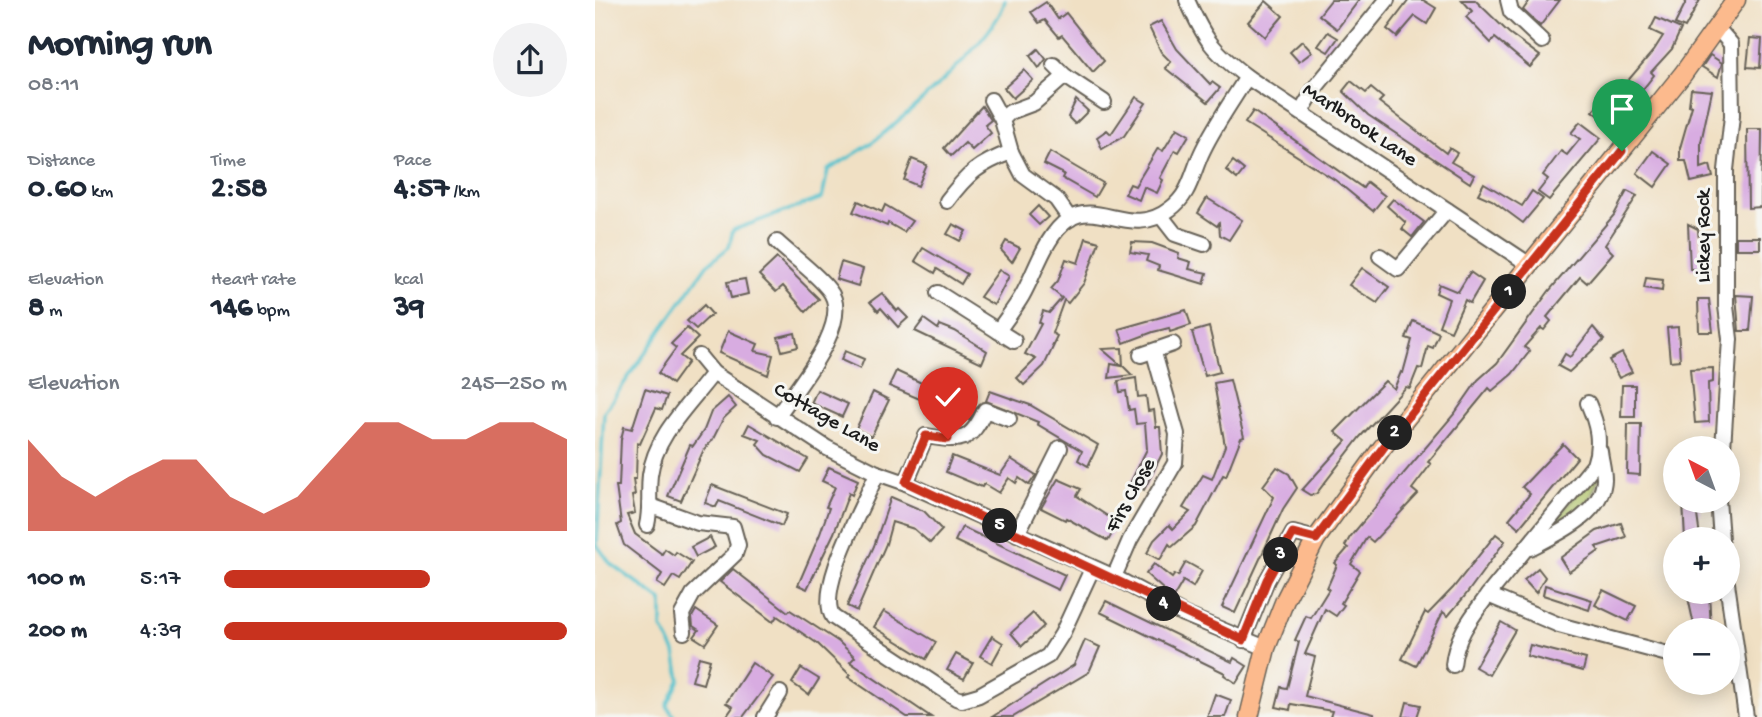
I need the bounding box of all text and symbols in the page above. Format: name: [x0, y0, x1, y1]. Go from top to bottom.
button: share: [493, 23, 567, 97]
text: Morning run: [28, 24, 212, 68]
text: 08:11: [28, 72, 79, 99]
street label: Marlbrook Lane: [1297, 78, 1422, 174]
pin: [1592, 79, 1652, 151]
icon: arrive: [1603, 90, 1641, 128]
text: Distance: [28, 150, 95, 173]
text: Time: [211, 150, 246, 173]
text: Pace: [394, 150, 431, 173]
text: 0.60: [28, 173, 87, 208]
text: 2:58: [211, 173, 267, 208]
text: 4:57: [394, 173, 449, 208]
text: km: [87, 181, 113, 204]
text: /km: [449, 181, 480, 204]
street label: Lickey Rock: [1693, 187, 1718, 283]
text: Elevation: [28, 269, 104, 292]
text: Heart rate: [211, 269, 296, 292]
text: kcal: [394, 269, 424, 292]
pin: 1: [1492, 274, 1527, 310]
text: 1: [1505, 280, 1512, 303]
text: 8: [28, 292, 44, 327]
text: 146: [211, 292, 253, 327]
text: 39: [394, 292, 425, 327]
text: m: [44, 300, 62, 323]
text: bpm: [253, 300, 290, 323]
pin: [918, 367, 978, 439]
text: Elevation: [28, 371, 119, 398]
text: 245–250 m: [460, 371, 567, 398]
street label: Cottage Lane: [768, 378, 885, 460]
icon: check: [929, 378, 967, 416]
pin: 2: [1377, 416, 1413, 450]
text: 2: [1390, 421, 1399, 444]
north arrow: [1663, 436, 1739, 513]
map controls: [1663, 436, 1740, 695]
street label: Firs Close: [1101, 454, 1163, 538]
pin: 5: [983, 508, 1017, 544]
text: 5: [995, 514, 1005, 537]
button: +: [1663, 527, 1740, 604]
pin: 3: [1263, 538, 1299, 572]
text: 3: [1276, 543, 1285, 566]
text: 100 m: [28, 566, 85, 593]
text: 5:17: [140, 566, 181, 593]
pin: 4: [1147, 586, 1181, 622]
text: 4: [1159, 592, 1168, 615]
text: 200 m: [28, 618, 87, 645]
text: 4:39: [140, 618, 182, 645]
button: −: [1663, 618, 1740, 695]

